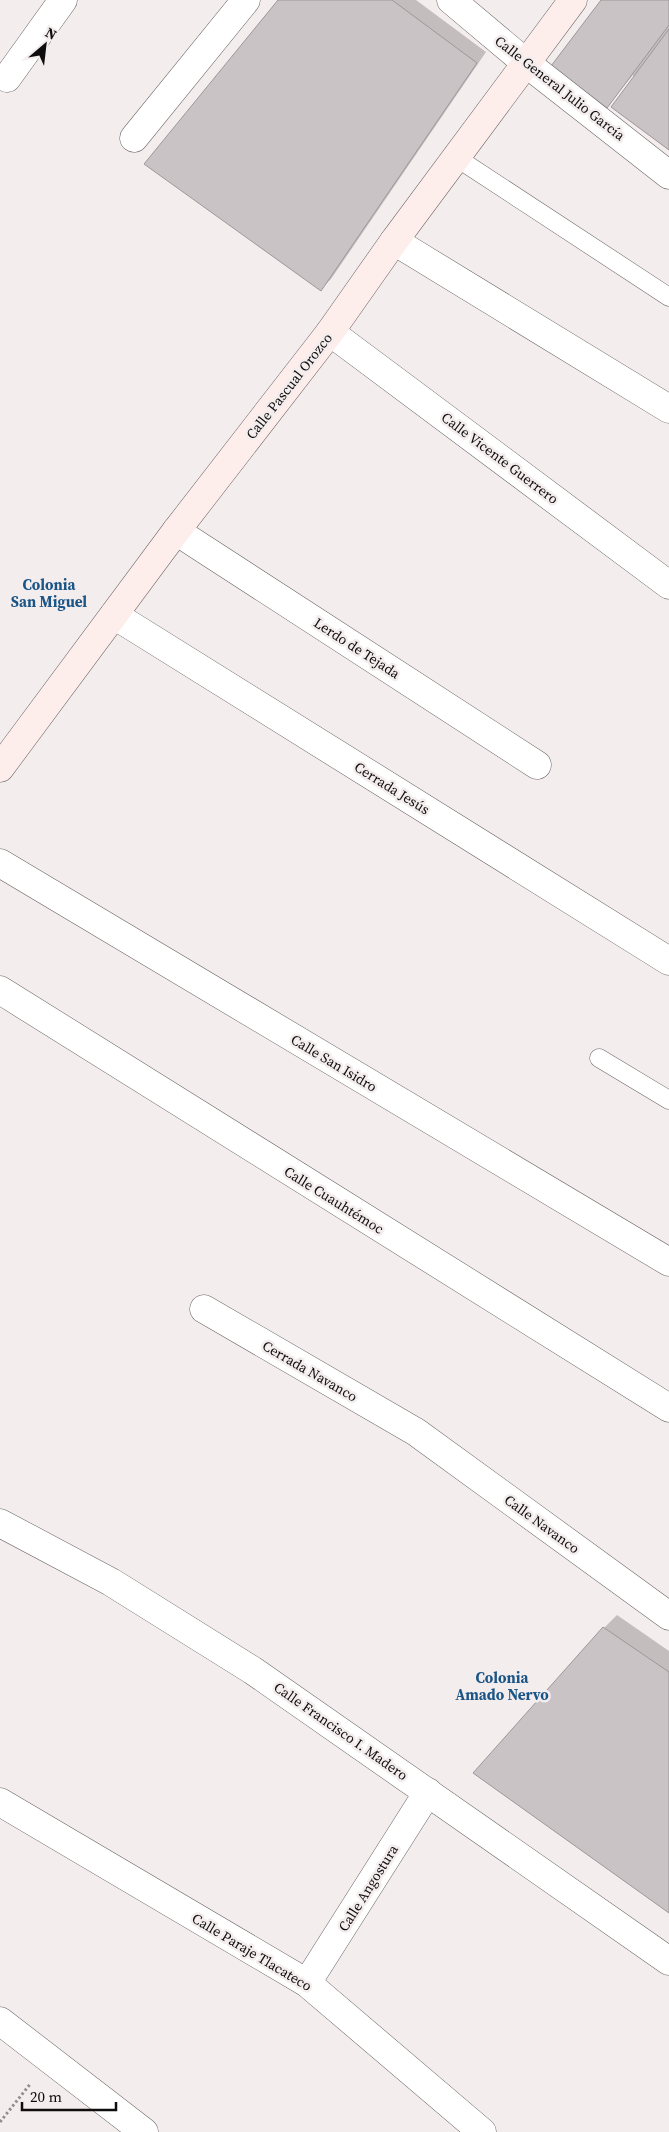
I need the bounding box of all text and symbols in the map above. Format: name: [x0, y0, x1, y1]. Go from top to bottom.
north arrow: [20, 20, 70, 70]
text: N: [42, 22, 60, 45]
street label: Calle General Julio García: [491, 31, 630, 146]
street label: Calle Pascual Orozco: [241, 328, 337, 443]
street label: Calle Vicente Guerrero: [437, 407, 563, 509]
district label: Colonia San Miguel: [11, 574, 87, 612]
street label: Lerdo de Tejada: [310, 613, 405, 684]
street label: Cerrada Jesús: [350, 757, 434, 819]
street label: Calle San Isidro: [287, 1029, 381, 1097]
street label: Calle Cuauhtémoc: [280, 1161, 388, 1239]
street label: Cerrada Navanco: [259, 1336, 362, 1407]
street label: Calle Navanco: [500, 1490, 584, 1558]
district label: Colonia Amado Nervo: [455, 1667, 549, 1705]
street label: Calle Francisco I. Madero: [270, 1677, 412, 1785]
street label: Calle Angostura: [333, 1840, 403, 1935]
street label: Calle Paraje Tlacateco: [188, 1908, 316, 1996]
scale bar: [22, 2080, 116, 2112]
text: 20 m: [30, 2086, 62, 2107]

